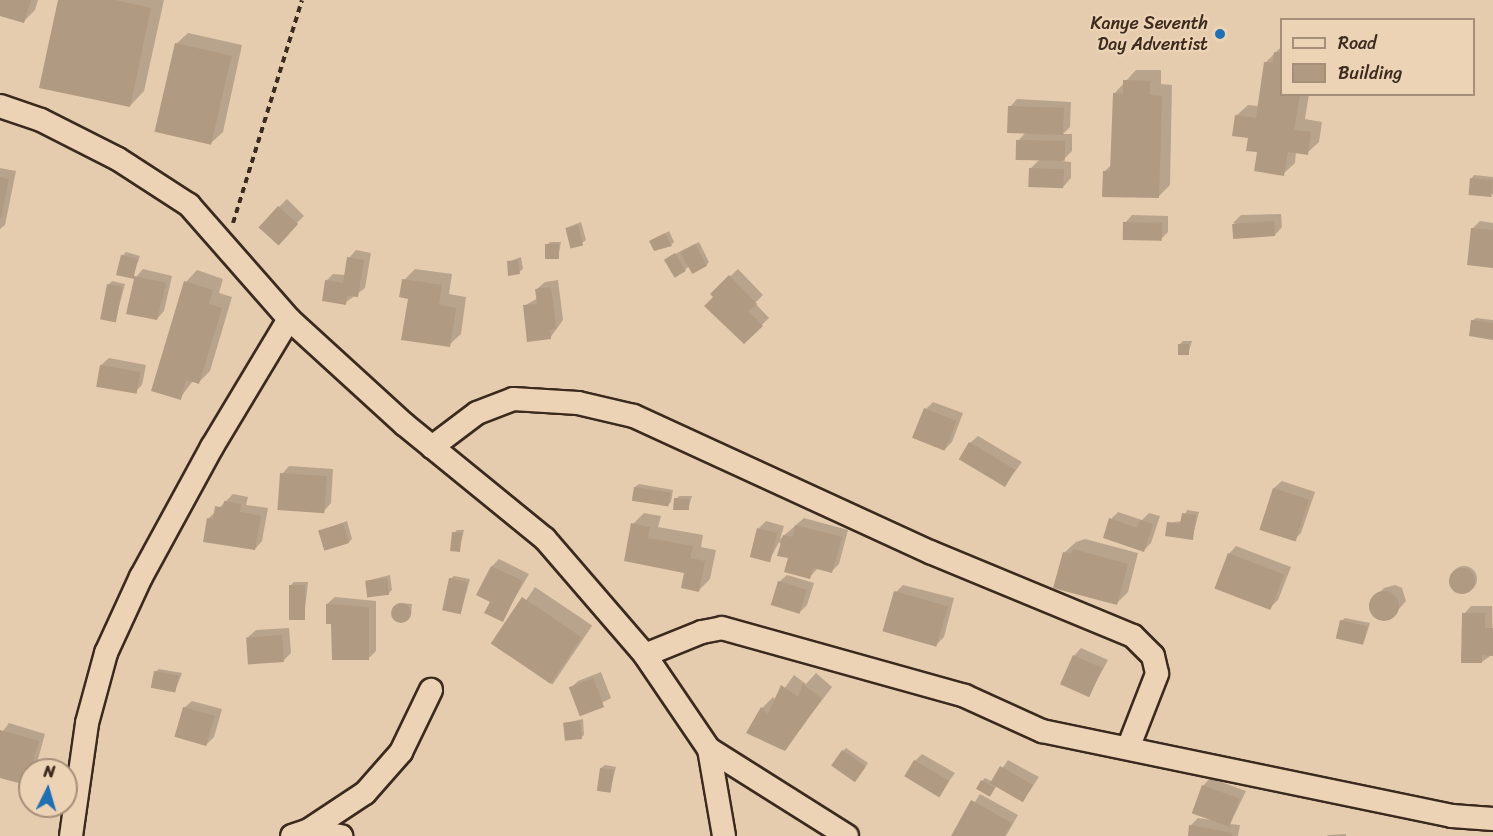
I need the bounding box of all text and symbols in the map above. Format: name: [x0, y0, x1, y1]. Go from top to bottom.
place label: Kanye Seventh Day Adventist: [1090, 13, 1208, 56]
legend: [1280, 18, 1475, 96]
marker: Kanye Seventh Day Adventist: [1213, 27, 1227, 41]
text: Road: [1338, 27, 1377, 59]
text: Building: [1338, 57, 1402, 89]
text: N: [43, 757, 56, 786]
north arrow: [18, 758, 78, 818]

